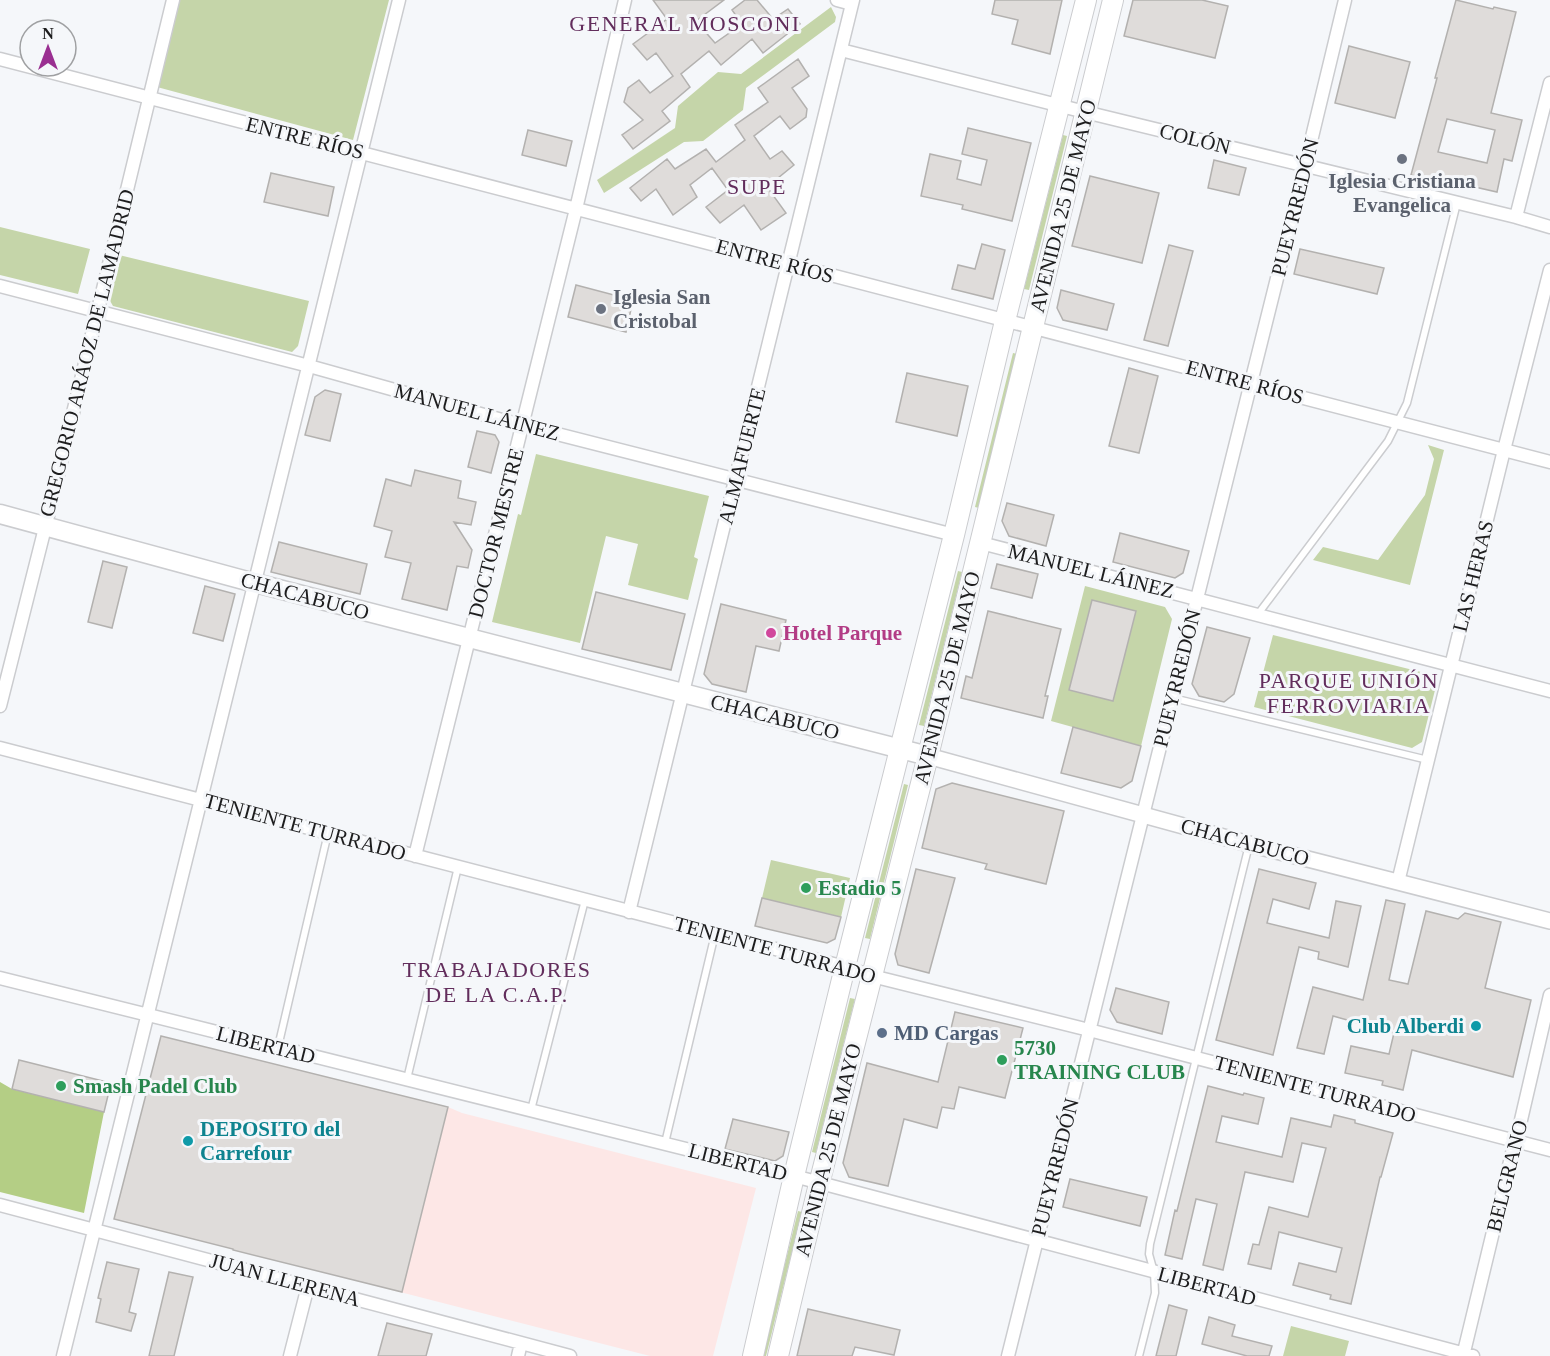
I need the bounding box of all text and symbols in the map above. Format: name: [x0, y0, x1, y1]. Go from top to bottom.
district label: GENERAL MOSCONI: [569, 11, 801, 36]
north arrow: [18, 18, 78, 78]
text: N: [42, 25, 54, 42]
street label: AVENIDA 25 DE MAYO: [1025, 97, 1101, 315]
street label: ENTRE RÍOS: [244, 112, 366, 164]
street label: COLÓN: [1157, 119, 1233, 159]
street label: PUEYRREDÓN: [1266, 136, 1324, 278]
marker: Iglesia Cristiana Evangelica: [1395, 152, 1409, 166]
place label: Iglesia Cristiana Evangelica: [1328, 169, 1476, 217]
district label: SUPE: [727, 174, 787, 199]
street label: GREGORIO ARÁOZ DE LAMADRID: [35, 187, 139, 519]
street label: ENTRE RÍOS: [714, 234, 836, 288]
place label: Iglesia San Cristobal: [613, 285, 711, 333]
marker: Iglesia San Cristobal: [594, 302, 608, 316]
street label: ENTRE RÍOS: [1184, 355, 1306, 409]
street label: MANUEL LÁINEZ: [392, 378, 562, 446]
street label: ALMAFUERTE: [713, 385, 771, 527]
street label: DOCTOR MESTRE: [463, 446, 529, 620]
street label: LAS HERAS: [1448, 518, 1498, 634]
street label: MANUEL LÁINEZ: [1006, 539, 1176, 603]
street label: CHACABUCO: [238, 567, 372, 625]
street label: AVENIDA 25 DE MAYO: [909, 569, 985, 787]
street label: PUEYRREDÓN: [1148, 607, 1206, 749]
place label: Hotel Parque: [783, 621, 902, 645]
marker: Hotel Parque: [764, 626, 778, 640]
district label: PARQUE UNIÓN FERROVIARIA: [1259, 668, 1439, 718]
street label: CHACABUCO: [708, 689, 842, 745]
street label: TENIENTE TURRADO: [202, 789, 408, 865]
street label: CHACABUCO: [1178, 813, 1312, 871]
place label: Estadio 5: [818, 876, 901, 900]
marker: Estadio 5: [799, 881, 813, 895]
street label: TENIENTE TURRADO: [672, 912, 878, 988]
district label: TRABAJADORES DE LA C.A.P.: [402, 957, 592, 1007]
place label: Club Alberdi: [1347, 1014, 1464, 1038]
marker: Club Alberdi: [1469, 1019, 1483, 1033]
street label: LIBERTAD: [214, 1021, 318, 1069]
place label: MD Cargas: [894, 1021, 998, 1045]
marker: MD Cargas: [875, 1026, 889, 1040]
place label: 5730 TRAINING CLUB: [1014, 1036, 1185, 1084]
street label: AVENIDA 25 DE MAYO: [790, 1041, 866, 1259]
street label: TENIENTE TURRADO: [1212, 1051, 1418, 1127]
marker: 5730 TRAINING CLUB: [995, 1053, 1009, 1067]
place label: Smash Padel Club: [73, 1074, 238, 1098]
marker: Smash Padel Club: [54, 1079, 68, 1093]
street label: PUEYRREDÓN: [1026, 1096, 1084, 1238]
place label: DEPOSITO del Carrefour: [200, 1117, 340, 1165]
street label: BELGRANO: [1482, 1118, 1532, 1234]
marker: DEPOSITO del Carrefour: [181, 1134, 195, 1148]
street label: LIBERTAD: [686, 1138, 790, 1186]
street label: JUAN LLERENA: [207, 1248, 364, 1312]
street label: LIBERTAD: [1155, 1261, 1259, 1311]

